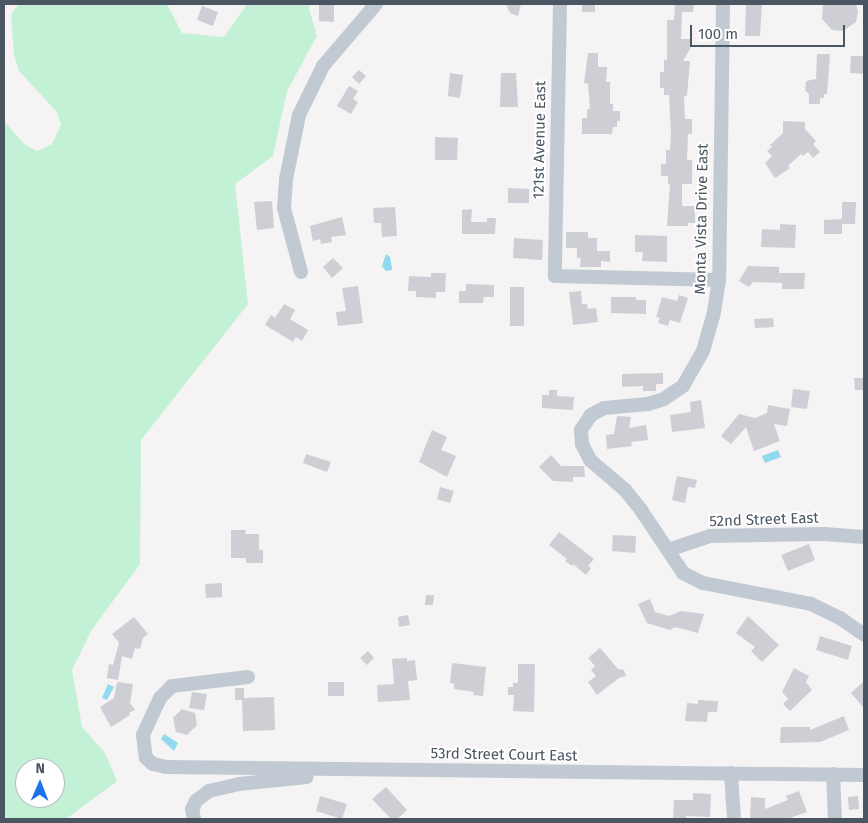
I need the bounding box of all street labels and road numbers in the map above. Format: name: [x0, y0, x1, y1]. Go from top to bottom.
street label: 121st Avenue East: [530, 81, 550, 199]
street label: Monta Vista Drive East: [692, 143, 712, 295]
street label: 52nd Street East: [709, 509, 819, 531]
street label: 53rd Street Court East: [430, 745, 578, 765]

